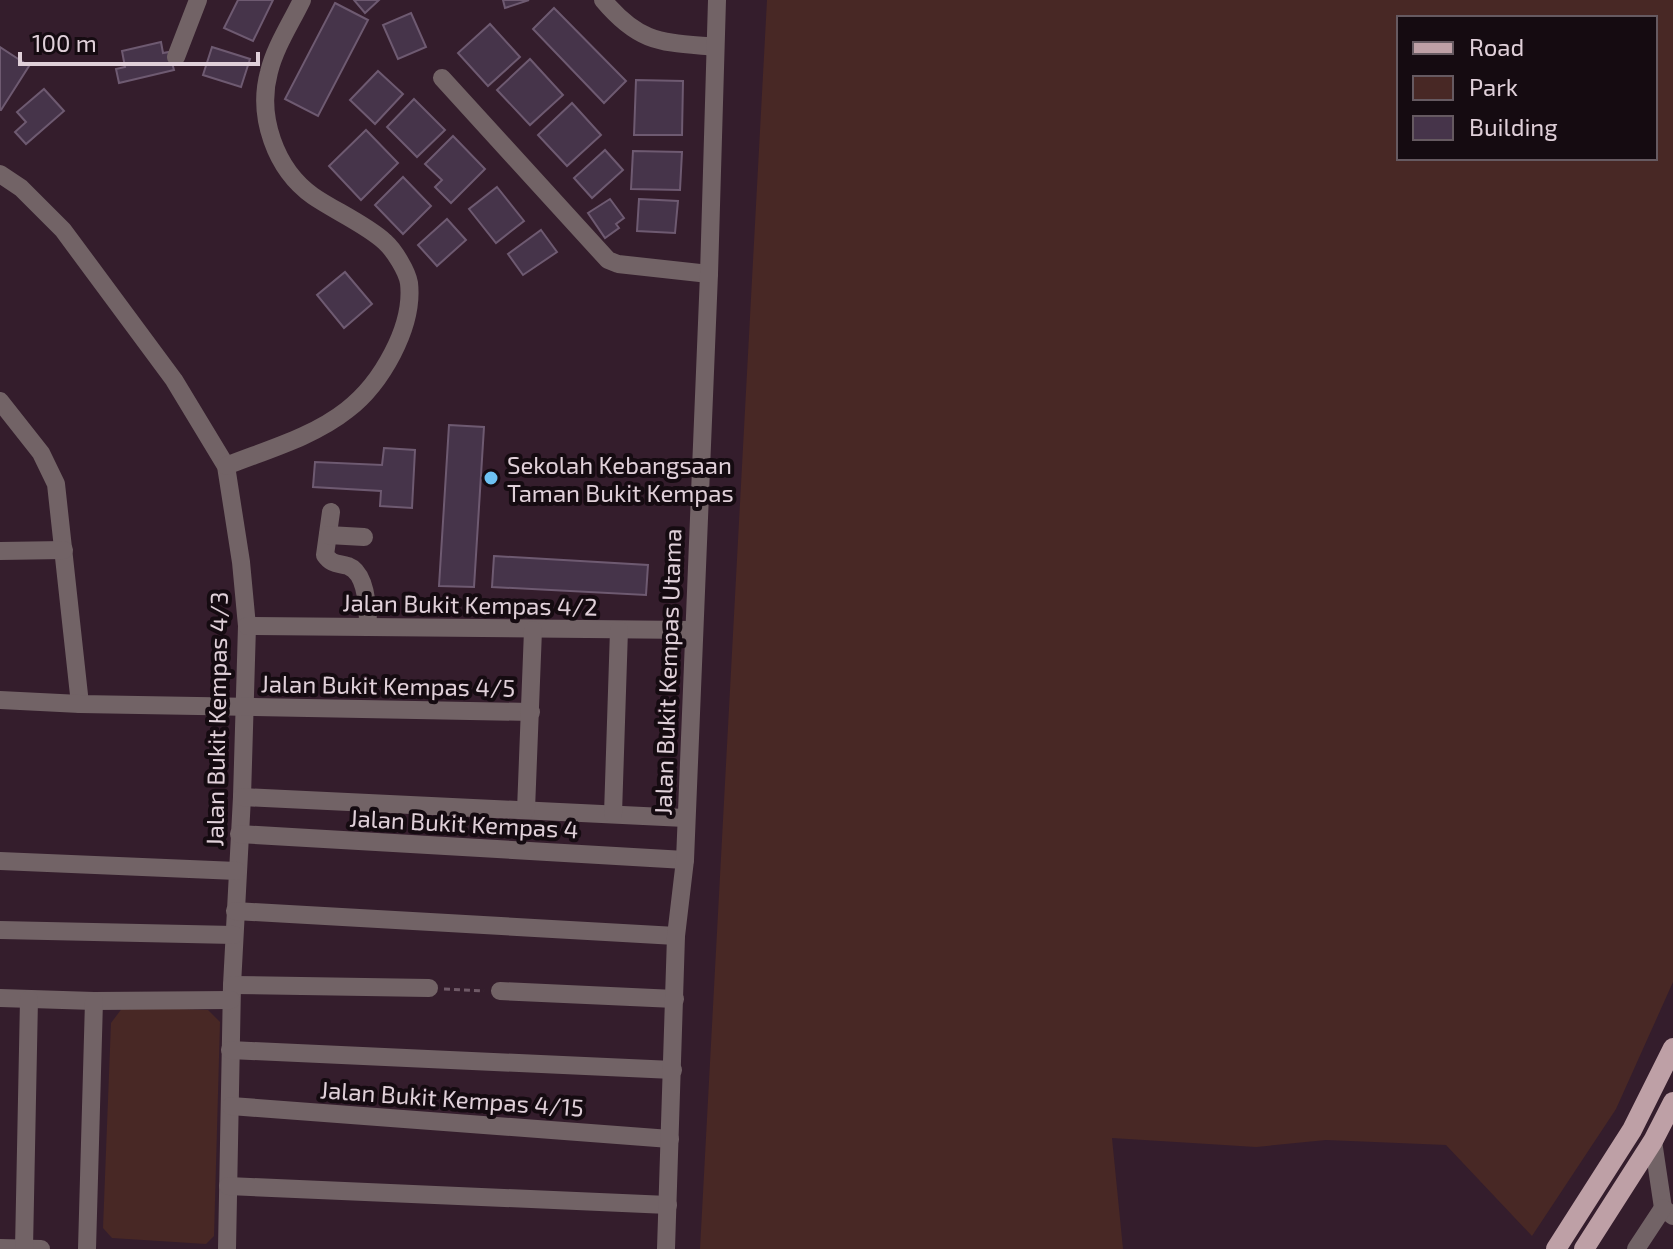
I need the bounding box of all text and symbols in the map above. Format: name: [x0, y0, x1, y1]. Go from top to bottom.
scale bar: [20, 16, 258, 66]
legend: [1397, 16, 1657, 160]
text: 100 m: [32, 28, 97, 57]
text: Road: [1469, 32, 1524, 61]
text: Park: [1469, 72, 1518, 101]
text: Building: [1469, 112, 1558, 141]
place label: Sekolah Kebangsaan Taman Bukit Kempas: [507, 450, 734, 507]
marker: Sekolah Kebangsaan Taman Bukit Kempas: [482, 469, 500, 487]
street label: Jalan Bukit Kempas Utama: [647, 528, 687, 816]
street label: Jalan Bukit Kempas 4/2: [342, 587, 598, 621]
street label: Jalan Bukit Kempas 4/3: [199, 591, 233, 847]
street label: Jalan Bukit Kempas 4/5: [260, 668, 516, 702]
street label: Jalan Bukit Kempas 4: [349, 803, 579, 843]
street label: Jalan Bukit Kempas 4/15: [319, 1074, 585, 1122]

